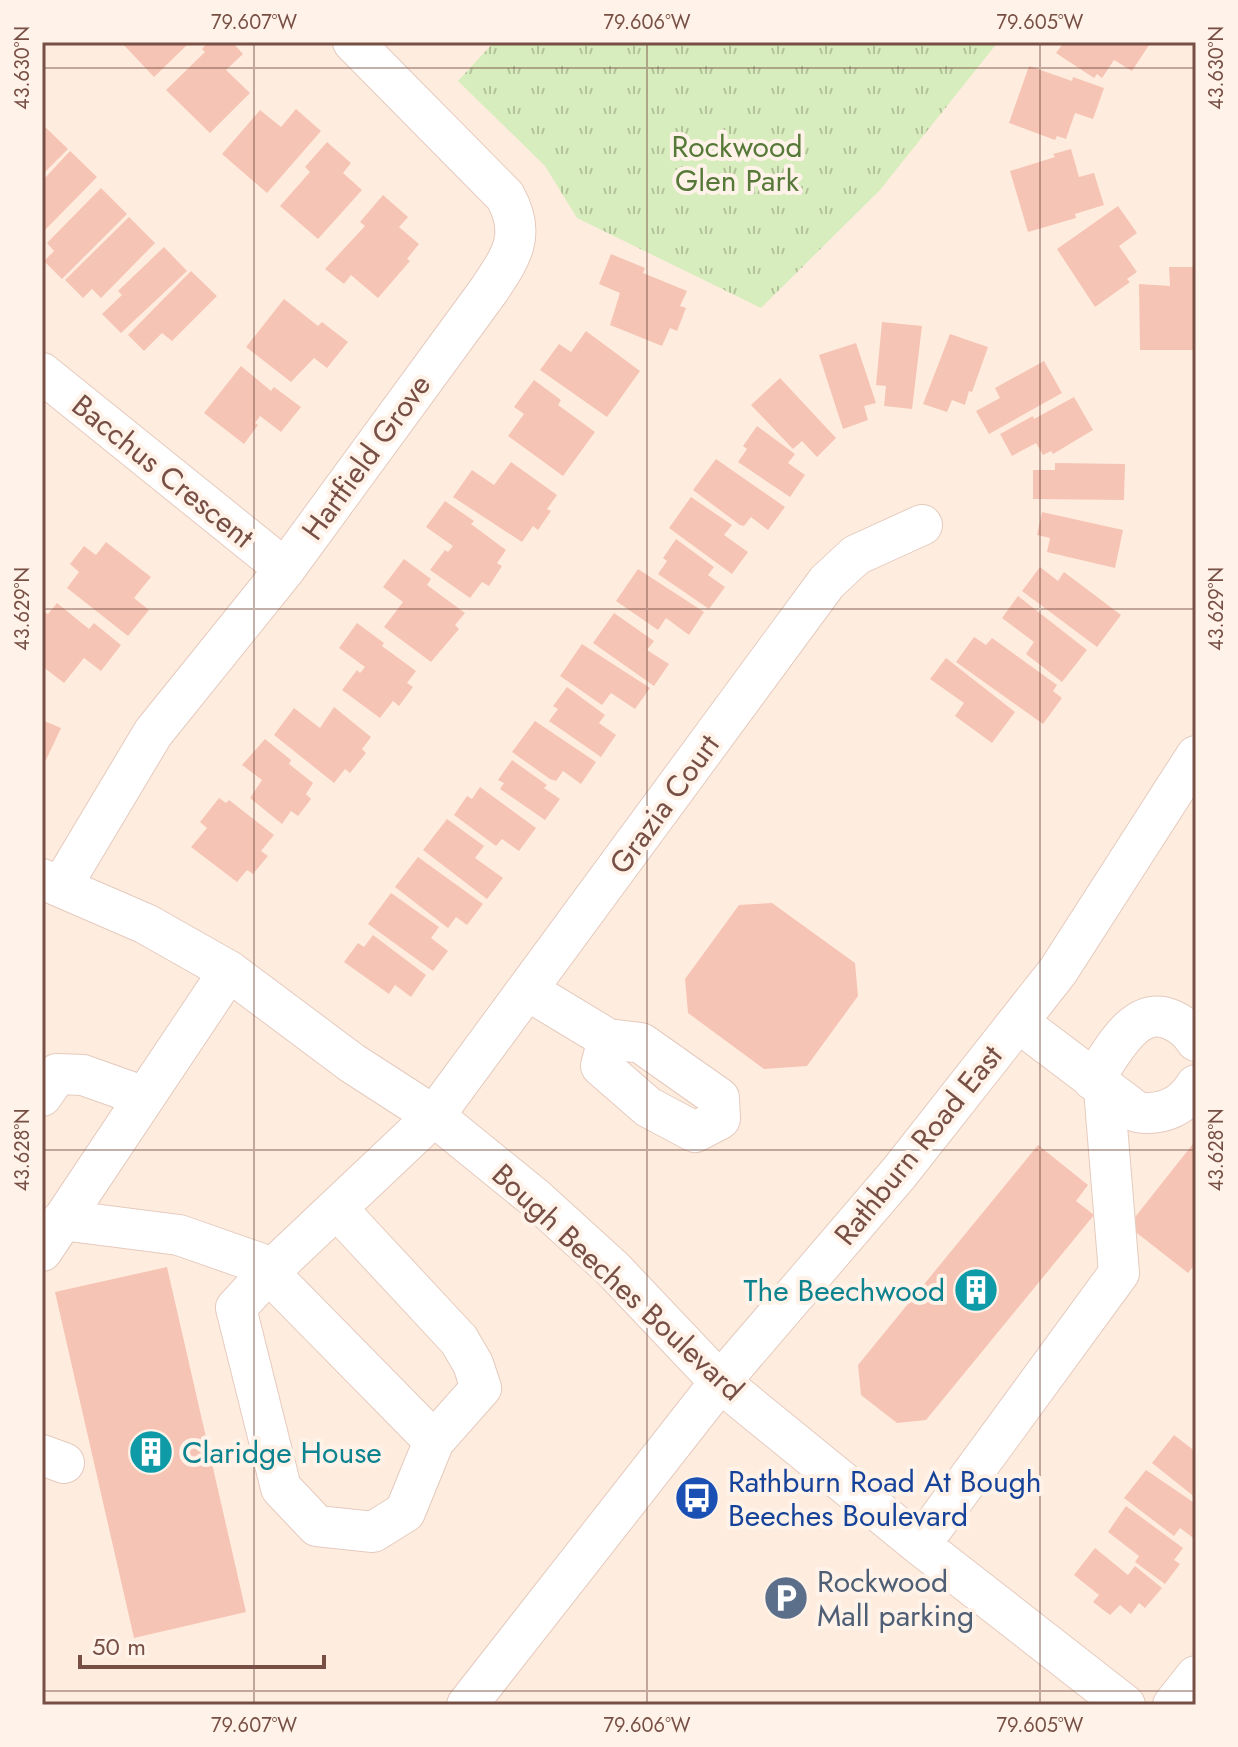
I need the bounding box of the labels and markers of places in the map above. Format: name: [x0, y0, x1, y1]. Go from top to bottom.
building icon: The Beechwood: [952, 1266, 1000, 1314]
place label: The Beechwood: [743, 1269, 945, 1312]
building icon: Claridge House: [127, 1428, 175, 1476]
place label: Claridge House: [182, 1431, 382, 1474]
place label: Rathburn Road At Bough Beeches Boulevard: [728, 1460, 1042, 1537]
bus stop icon: Rathburn Road At Bough Beeches Boulevard: [673, 1474, 721, 1522]
place label: Rockwood Mall parking: [817, 1560, 974, 1637]
parking icon: Rockwood Mall parking: [762, 1574, 810, 1622]

